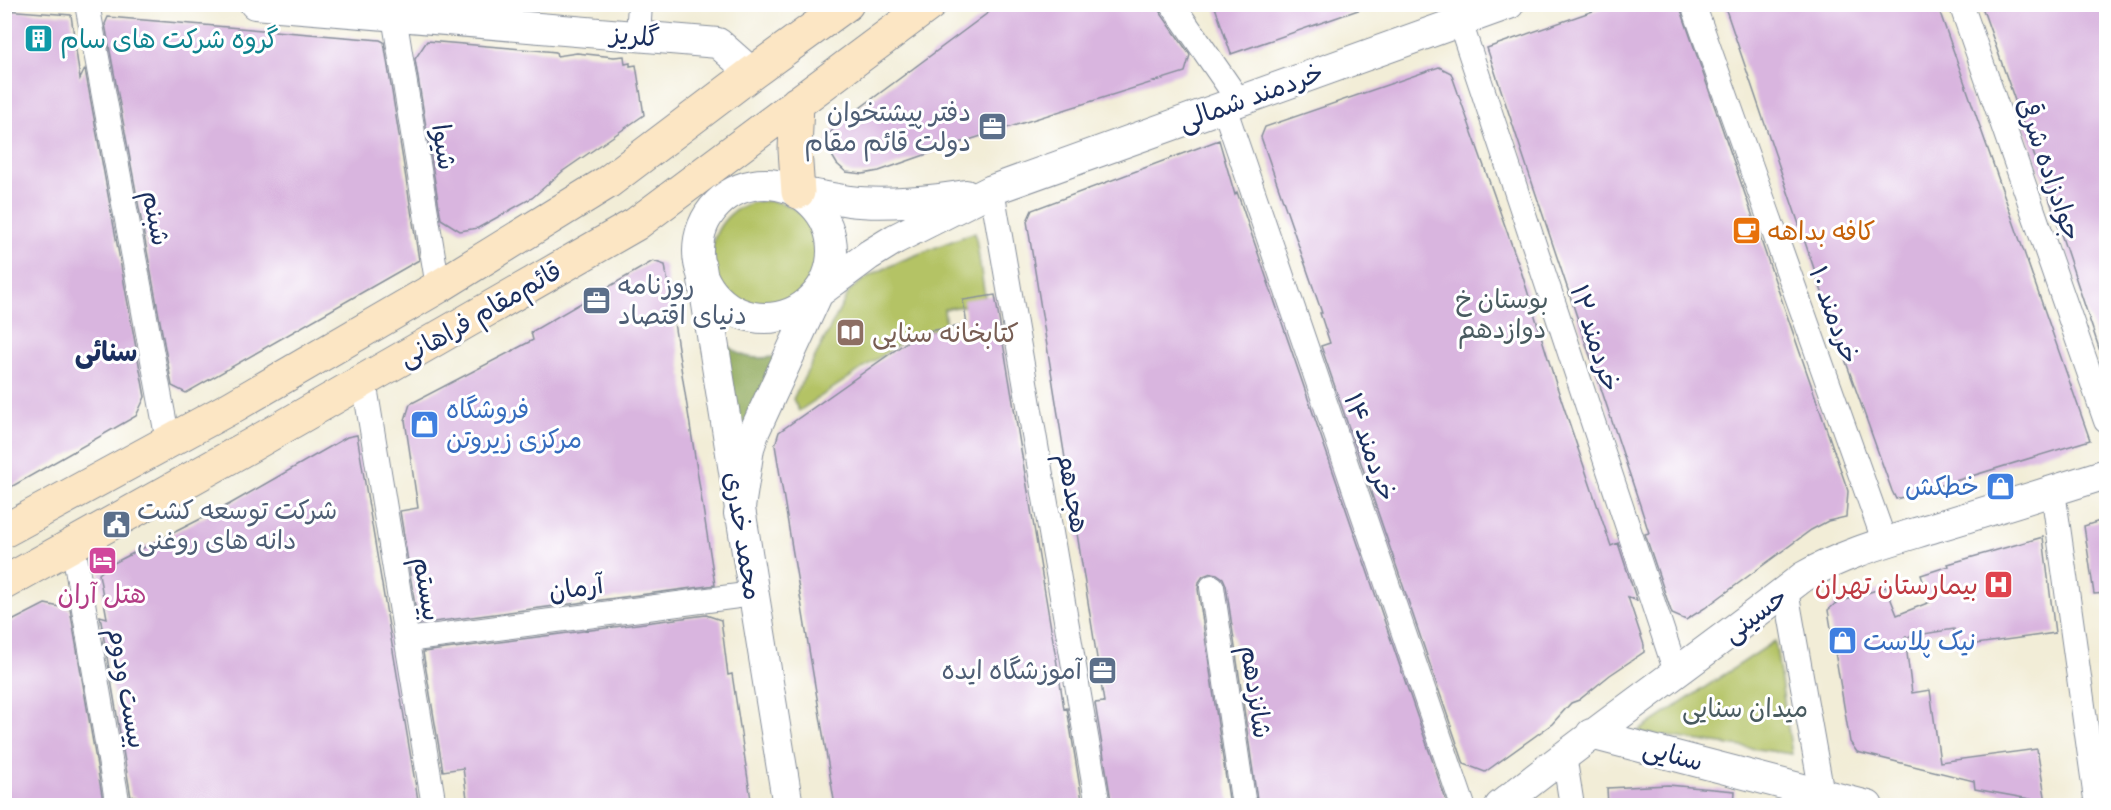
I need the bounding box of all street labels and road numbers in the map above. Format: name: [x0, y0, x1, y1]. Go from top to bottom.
street label: گلریز: [607, 17, 661, 55]
street label: خردمند شمالی: [1174, 56, 1328, 138]
street label: جوادزاده شرقی: [2009, 93, 2089, 245]
street label: شیوا: [424, 122, 464, 172]
street label: شبنم: [132, 188, 178, 249]
street label: قائم‌مقام فراهانی: [392, 254, 569, 377]
street label: خردمند ۱۰: [1801, 262, 1867, 368]
street label: خردمند ۱۲: [1562, 280, 1628, 396]
street label: خردمند ۱۴: [1336, 389, 1404, 505]
street label: هجدهم: [1047, 450, 1096, 536]
street label: محمد خدری: [717, 469, 769, 603]
street label: بیستم: [403, 555, 448, 624]
street label: آرمان: [547, 568, 607, 608]
street label: حسینی: [1716, 580, 1794, 650]
street label: بیست ودوم: [97, 625, 154, 752]
street label: شانزدهم: [1230, 643, 1279, 741]
street label: سنایی: [1639, 731, 1707, 779]

